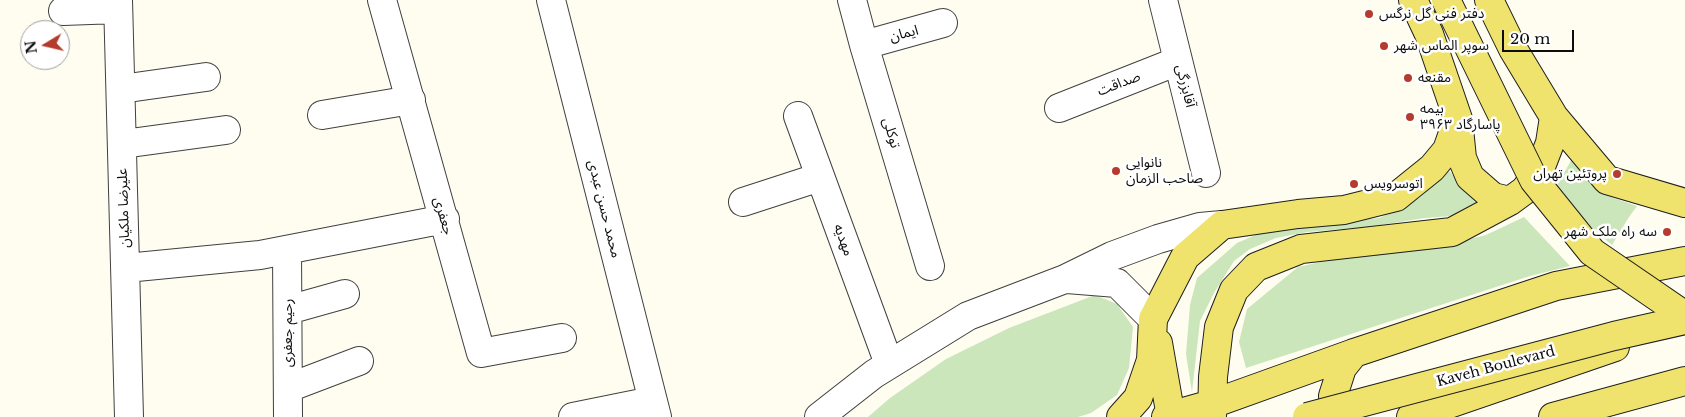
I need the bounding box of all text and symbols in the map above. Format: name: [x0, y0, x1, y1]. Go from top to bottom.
place label: دفتر فنی گل نرگس: [1379, 6, 1484, 22]
marker: دفتر فنی گل نرگس: [1363, 8, 1375, 20]
north arrow: [20, 20, 70, 70]
scale bar: [1505, 20, 1578, 52]
street label: ایمان: [888, 22, 920, 46]
text: 20 m: [1510, 29, 1550, 48]
place label: سوپر الماس شهر: [1394, 38, 1489, 54]
text: N: [21, 39, 41, 55]
marker: سوپر الماس شهر: [1378, 40, 1390, 52]
street label: آقابزرگی: [1172, 63, 1198, 109]
street label: صداقت: [1095, 68, 1143, 100]
place label: مقنعه: [1418, 70, 1451, 86]
marker: مقنعه: [1402, 72, 1414, 84]
place label: بیمه پاسارگاد ۳۹۶۳: [1420, 101, 1500, 134]
marker: بیمه پاسارگاد ۳۹۶۳: [1404, 111, 1416, 123]
street label: توکلی: [878, 116, 904, 150]
place label: نانوایی صاحب الزمان: [1126, 155, 1203, 188]
street label: محمد حسن عبدی: [584, 158, 624, 260]
marker: نانوایی صاحب الزمان: [1110, 165, 1122, 177]
place label: پروتئین تهران: [1533, 166, 1607, 182]
street label: علیرضا ملکیان: [114, 168, 134, 248]
marker: پروتئین تهران: [1611, 168, 1623, 180]
place label: اتوسرویس: [1364, 176, 1423, 192]
marker: اتوسرویس: [1348, 178, 1360, 190]
street label: جعفری: [430, 195, 456, 237]
street label: مهدیه: [829, 222, 857, 258]
place label: سه راه ملک شهر: [1565, 224, 1657, 240]
marker: سه راه ملک شهر: [1661, 226, 1673, 238]
street label: رحیم جعفری: [280, 299, 296, 367]
street label: Kaveh Boulevard: [1435, 343, 1557, 391]

